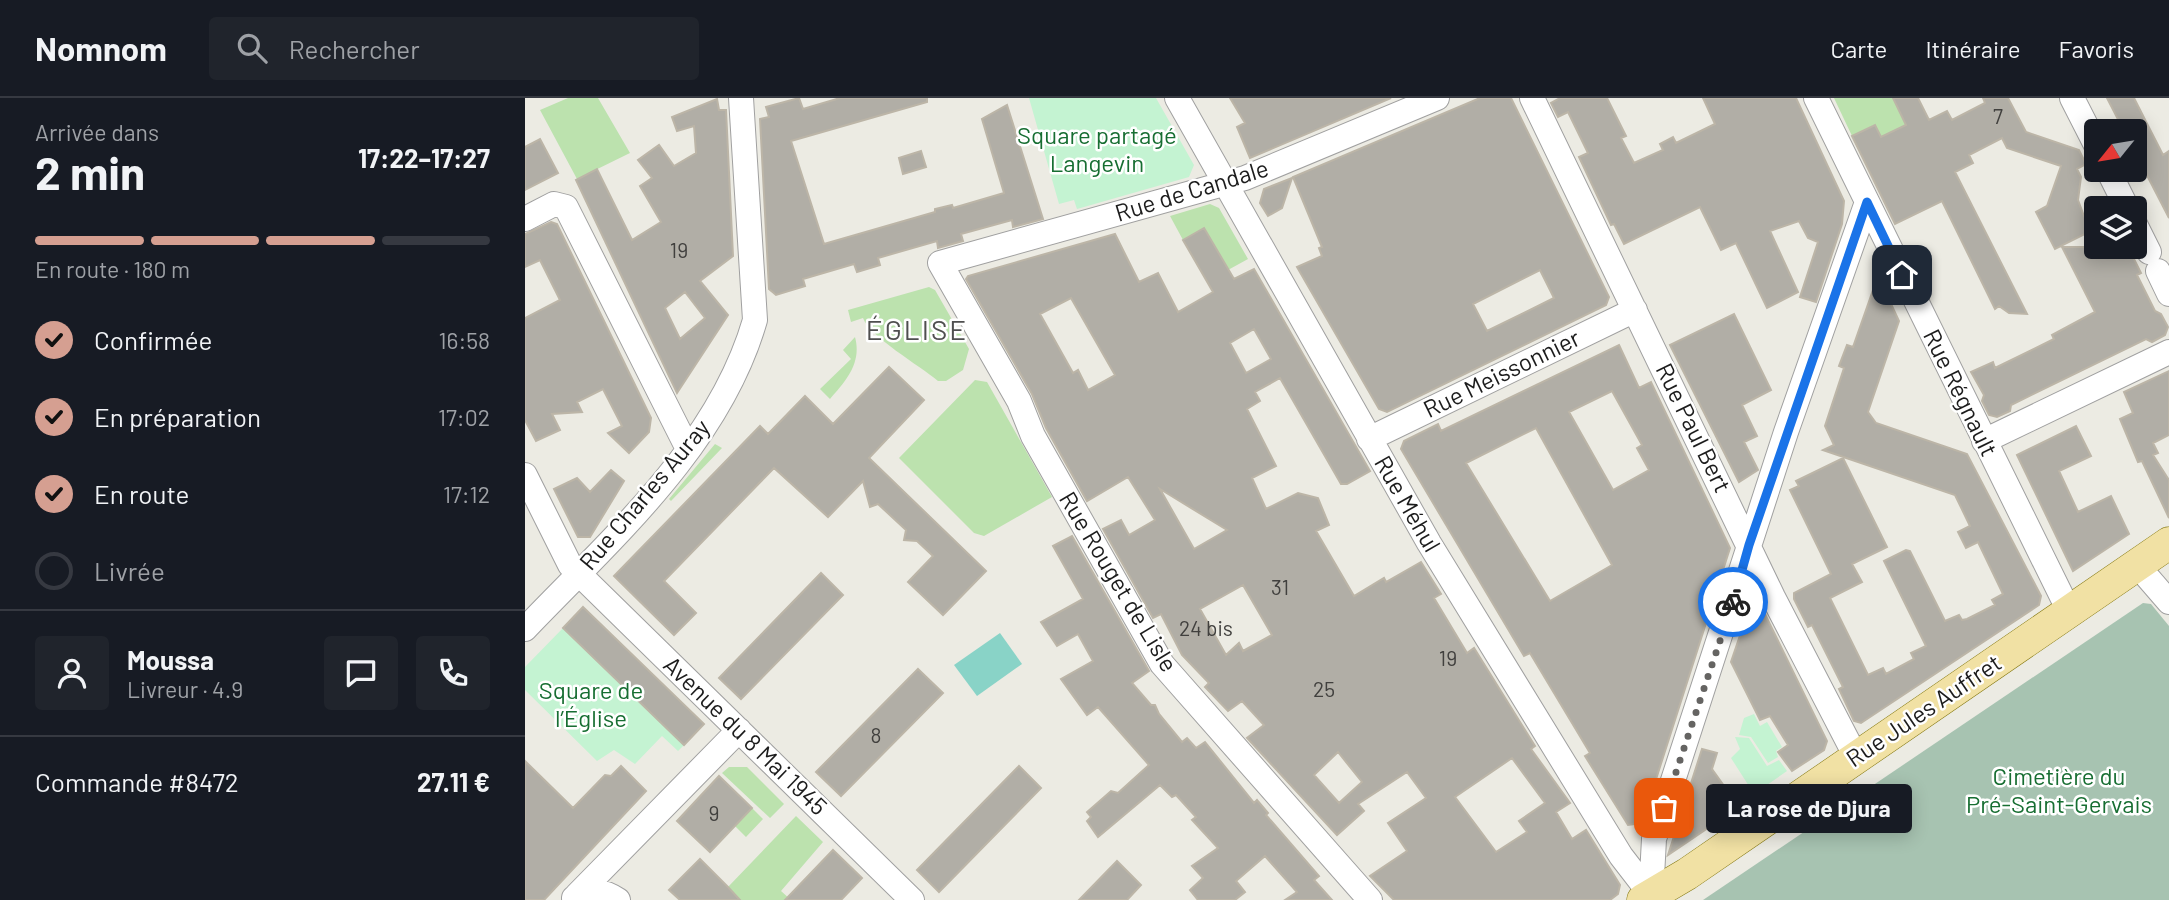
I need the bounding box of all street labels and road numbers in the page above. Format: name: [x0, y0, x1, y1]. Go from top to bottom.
street label: Rue de Candale: [1111, 152, 1272, 227]
street label: Rue Meissonnier: [1418, 322, 1585, 423]
street label: Rue Régnault: [1918, 324, 2005, 461]
street label: Rue Paul Bert: [1651, 358, 1738, 497]
street label: Rue Charles Auray: [573, 413, 715, 575]
street label: Rue Méhul: [1369, 450, 1447, 557]
street label: Rue Rouget de Lisle: [1054, 486, 1185, 677]
street label: Rue Jules Auffret: [1840, 647, 2006, 772]
street label: Avenue du 8 Mai 1945: [657, 651, 833, 821]

